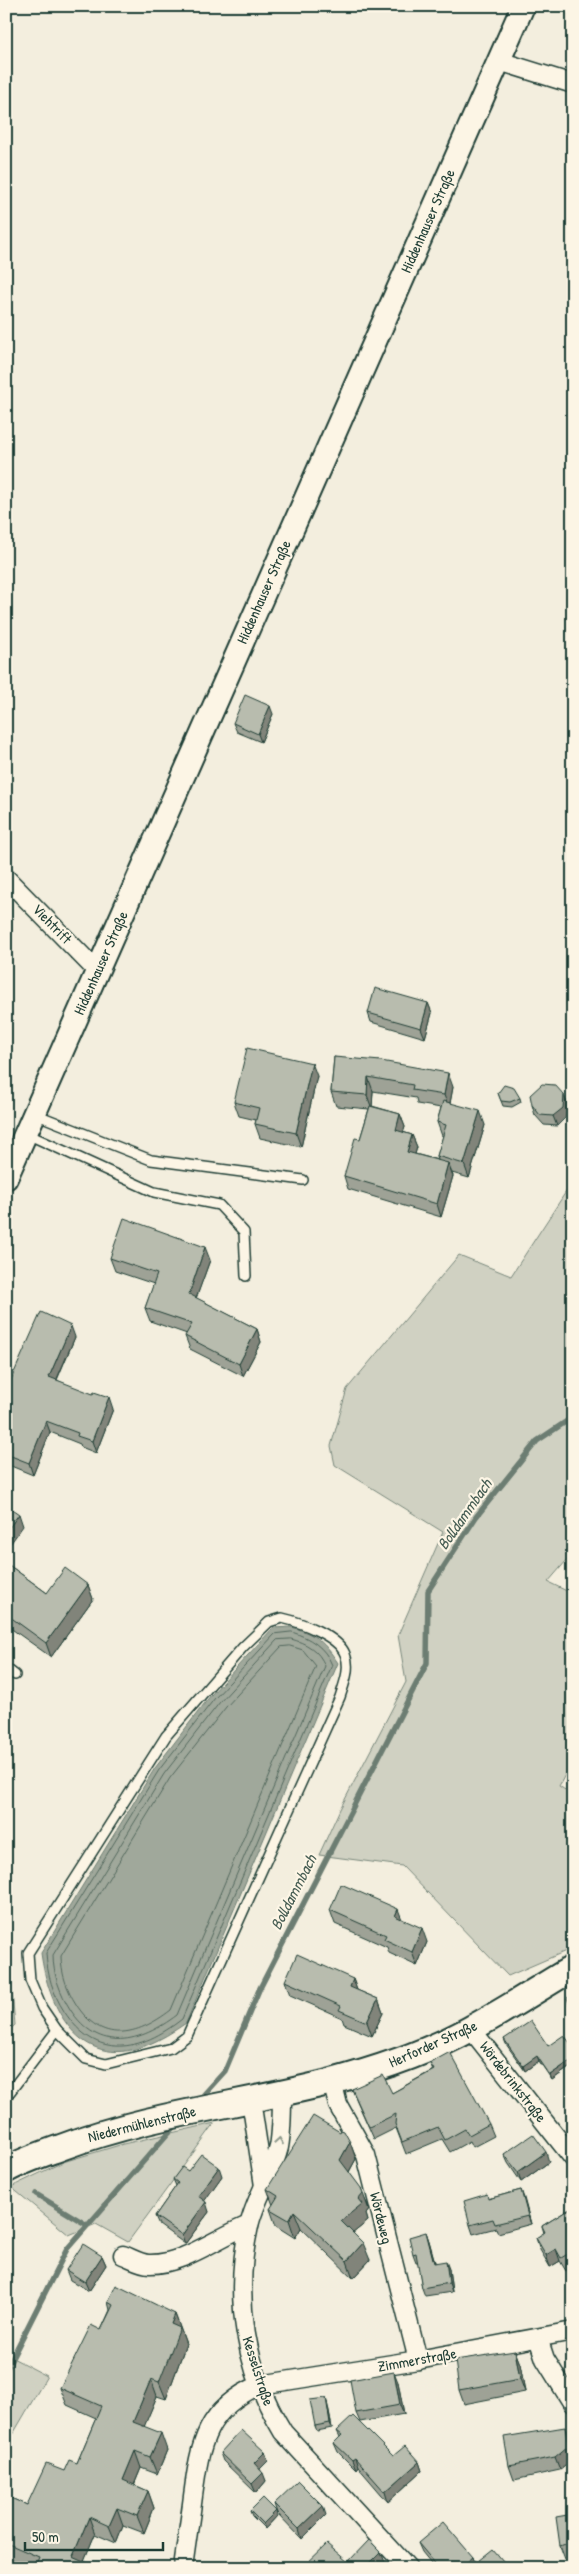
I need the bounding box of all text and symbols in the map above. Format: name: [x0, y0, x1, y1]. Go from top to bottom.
street label: Hiddenhauser Straße: [395, 166, 460, 276]
street label: Hiddenhauser Straße: [231, 537, 296, 647]
street label: Viehtrift: [28, 899, 77, 949]
street label: Hiddenhauser Straße: [68, 908, 133, 1018]
water label: Bolldammbach: [432, 1473, 497, 1554]
water label: Bolldammbach: [265, 1850, 322, 1933]
street label: Herforder Straße: [385, 2015, 480, 2072]
street label: Wördebrinkstraße: [475, 2037, 552, 2127]
street label: Niedermühlenstraße: [86, 2100, 198, 2147]
one-way arrow: [274, 2137, 284, 2146]
street label: Wördeweg: [365, 2190, 398, 2246]
street label: Kesselstraße: [237, 2333, 280, 2408]
street label: Zimmerstraße: [376, 2342, 458, 2377]
scale bar: [25, 2519, 162, 2551]
text: 50 m: [32, 2526, 59, 2547]

